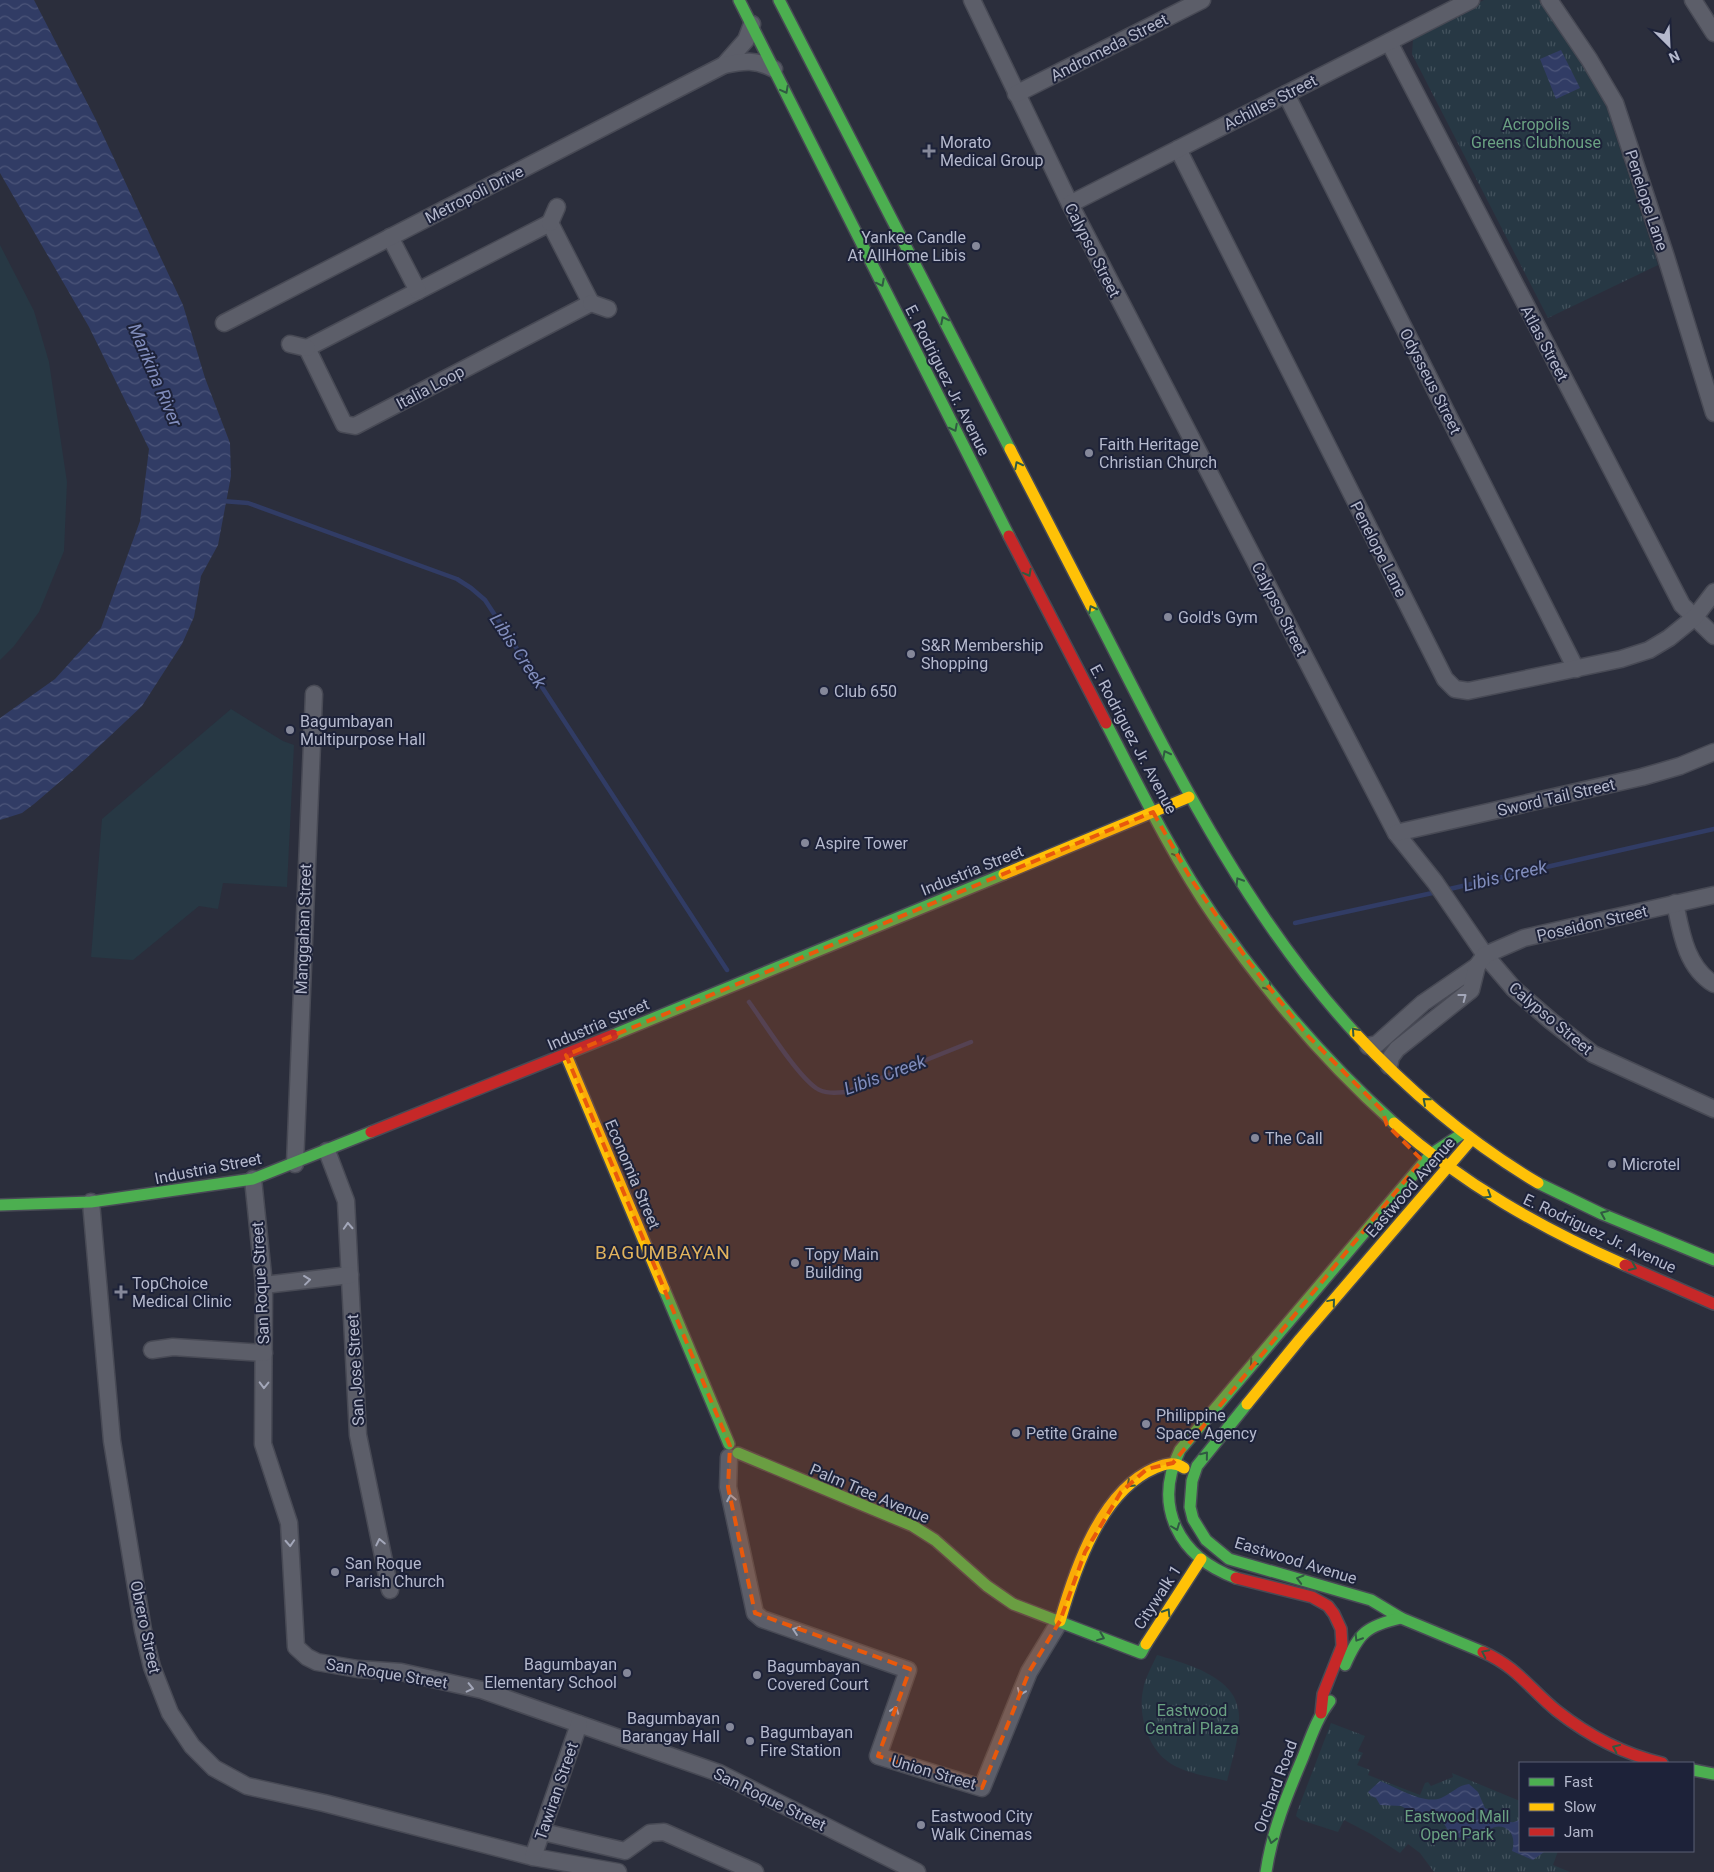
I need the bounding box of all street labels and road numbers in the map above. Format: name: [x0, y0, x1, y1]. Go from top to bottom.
street label: Andromeda Street: [1047, 10, 1171, 85]
street label: Achilles Street: [1220, 71, 1320, 134]
street label: Penelope Lane: [1621, 147, 1672, 253]
street label: Metropoli Drive: [422, 161, 527, 227]
street label: Calypso Street: [1061, 200, 1124, 300]
street label: E. Rodriguez Jr. Avenue: [901, 302, 994, 459]
street label: Atlas Street: [1517, 302, 1572, 384]
street label: Odysseus Street: [1396, 325, 1465, 437]
street label: Italia Loop: [393, 362, 468, 413]
street label: Penelope Lane: [1346, 498, 1411, 600]
street label: Calypso Street: [1248, 559, 1311, 659]
street label: E. Rodriguez Jr. Avenue: [1086, 661, 1181, 817]
street label: Sword Tail Street: [1496, 775, 1617, 820]
street label: Industria Street: [918, 841, 1026, 900]
street label: Manggahan Street: [292, 863, 315, 995]
street label: Poseidon Street: [1535, 902, 1649, 945]
street label: Calypso Street: [1505, 978, 1596, 1059]
street label: Industria Street: [544, 994, 652, 1054]
street label: Economia Street: [601, 1117, 664, 1232]
street label: Eastwood Avenue: [1362, 1133, 1459, 1241]
street label: Industria Street: [153, 1149, 263, 1188]
street label: E. Rodriguez Jr. Avenue: [1520, 1190, 1679, 1277]
street label: San Roque Street: [248, 1221, 273, 1345]
street label: San Jose Street: [343, 1314, 368, 1426]
street label: Palm Tree Avenue: [807, 1460, 932, 1527]
street label: Eastwood Avenue: [1232, 1533, 1359, 1588]
street label: Citywalk 1: [1130, 1562, 1185, 1633]
street label: Obrero Street: [126, 1579, 165, 1675]
street label: San Roque Street: [325, 1655, 449, 1692]
street label: Orchard Road: [1250, 1737, 1301, 1835]
street label: Tawiran Street: [531, 1740, 582, 1843]
street label: Union Street: [889, 1751, 978, 1794]
street label: San Roque Street: [711, 1764, 829, 1835]

